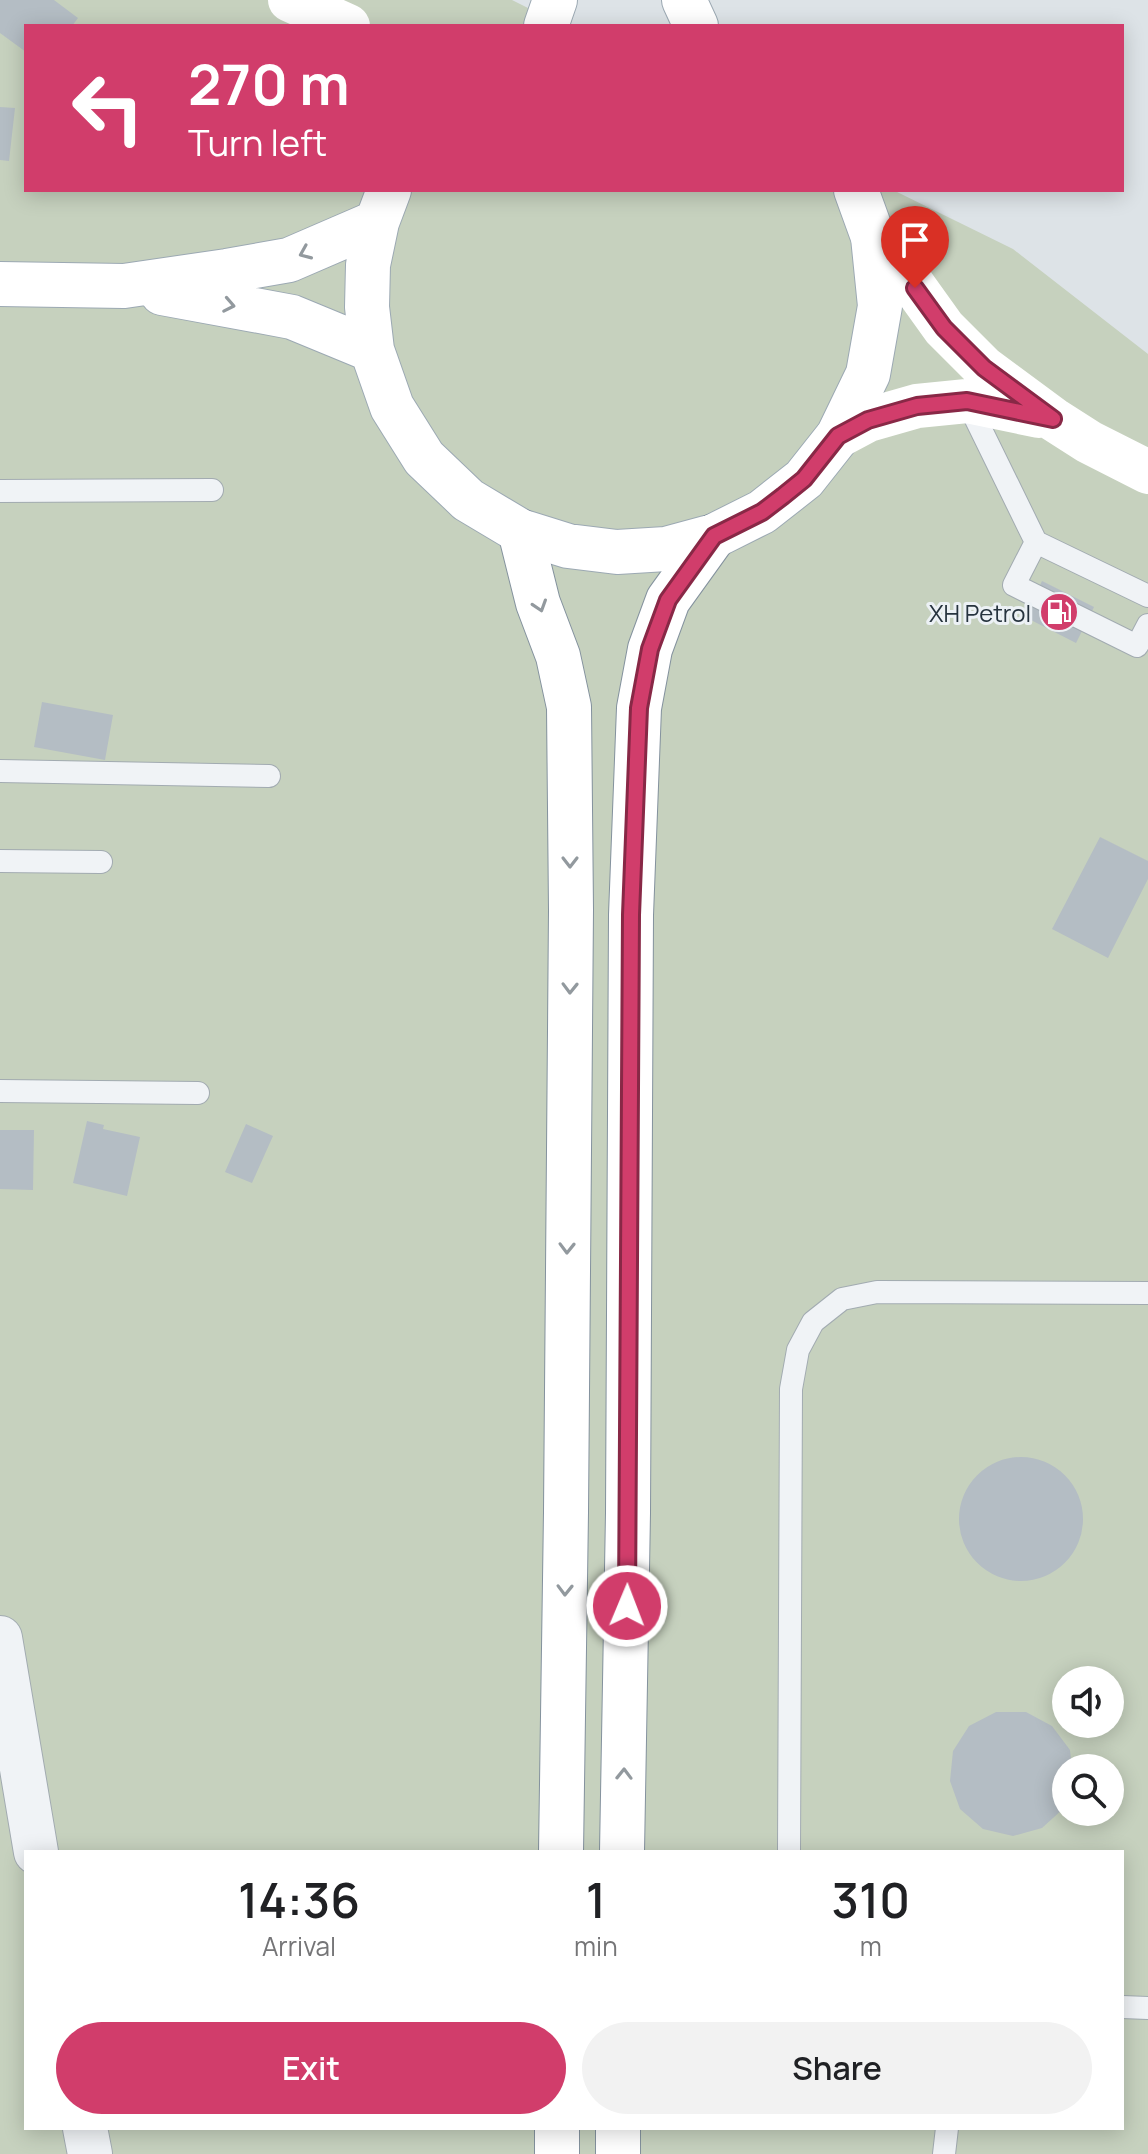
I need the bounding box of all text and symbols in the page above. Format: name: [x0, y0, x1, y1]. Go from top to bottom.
text: 270 m: [188, 45, 350, 122]
icon: left: [56, 56, 160, 160]
text: Turn left: [188, 118, 327, 167]
pin: [881, 206, 949, 288]
icon: arrive: [893, 218, 937, 262]
one-way arrow: [299, 244, 313, 260]
one-way arrow: [222, 295, 235, 312]
fuel station icon: XH Petrol: [1038, 591, 1080, 633]
place label: XH Petrol: [929, 596, 1031, 629]
one-way arrow: [531, 599, 547, 613]
one-way arrow: [561, 856, 579, 869]
one-way arrow: [561, 982, 579, 995]
one-way arrow: [558, 1242, 576, 1255]
position arrow: [585, 1564, 669, 1648]
one-way arrow: [556, 1584, 574, 1597]
map controls: [1052, 1666, 1124, 1826]
button: sound: [1052, 1666, 1124, 1738]
button: search: [1052, 1754, 1124, 1826]
one-way arrow: [615, 1767, 632, 1780]
text: 14:36: [238, 1867, 360, 1932]
text: 1: [586, 1867, 606, 1932]
text: 310: [832, 1867, 910, 1932]
text: Arrival: [262, 1928, 336, 1964]
text: min: [574, 1928, 618, 1964]
text: m: [860, 1928, 882, 1964]
button: Exit: [56, 2022, 566, 2114]
button: Share: [582, 2022, 1092, 2114]

